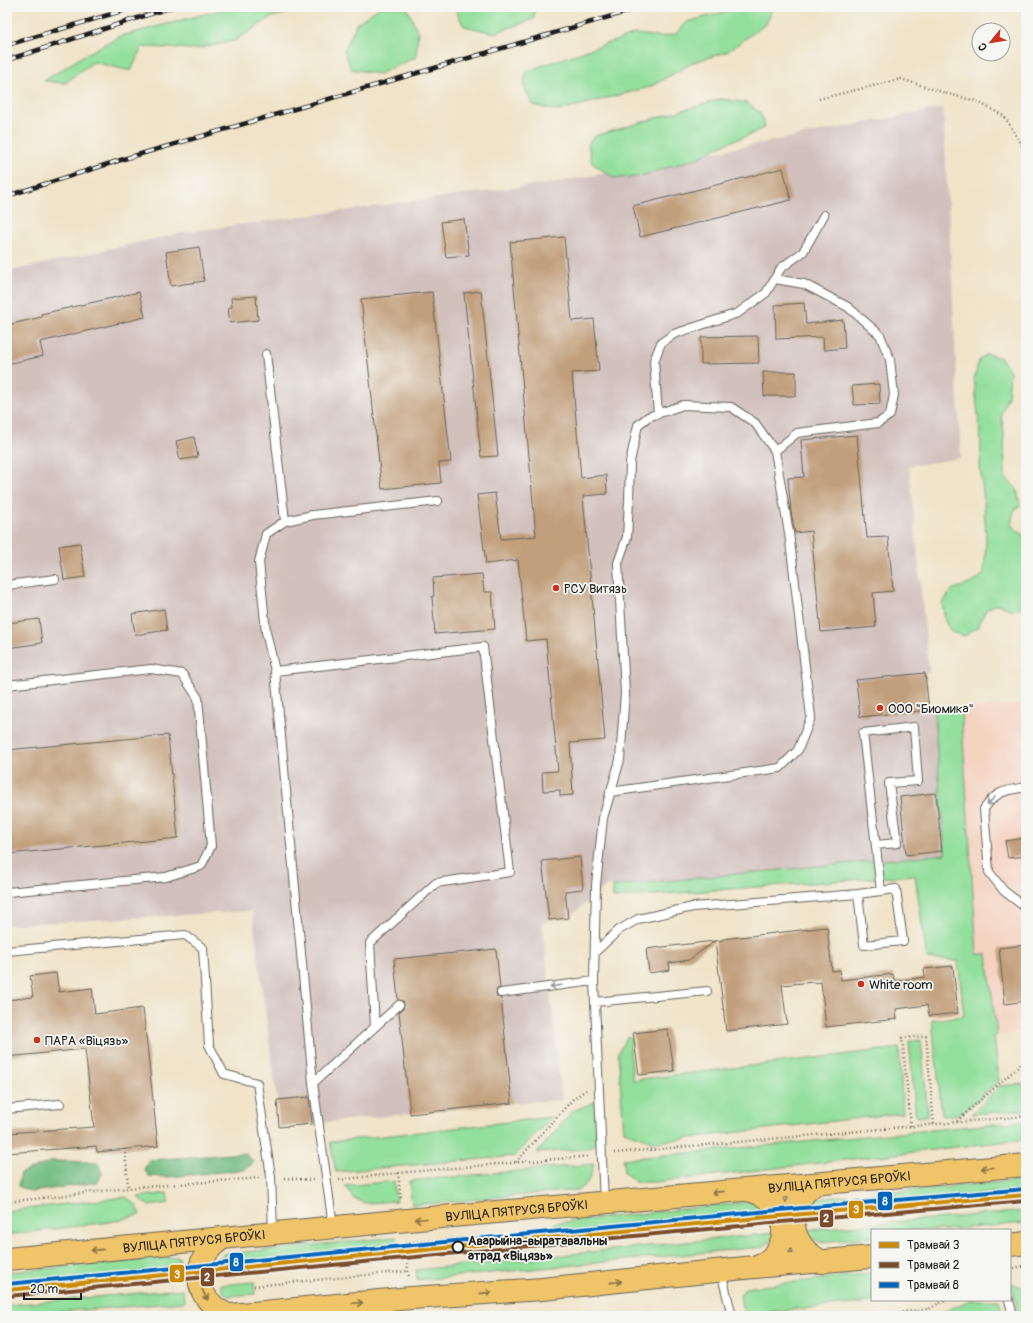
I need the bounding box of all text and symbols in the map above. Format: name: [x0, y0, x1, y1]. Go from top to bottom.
north arrow: [971, 22, 1011, 62]
text: С: [975, 40, 990, 53]
place label: РСУ Витязь: [564, 581, 627, 597]
marker: РСУ Витязь: [551, 583, 561, 593]
place label: ООО "Биомика": [888, 701, 974, 717]
marker: ООО "Биомика": [875, 703, 885, 713]
one-way arrow: [986, 796, 996, 806]
place label: White room: [869, 977, 933, 993]
marker: White room: [856, 979, 866, 989]
one-way arrow: [550, 982, 563, 990]
place label: ПАРА «Віцязь»: [45, 1033, 129, 1049]
marker: ПАРА «Віцязь»: [32, 1035, 42, 1045]
one-way arrow: [981, 1165, 994, 1172]
street label: ВУЛІЦА ПЯТРУСЯ БРОЎКІ: [767, 1168, 912, 1197]
one-way arrow: [712, 1188, 725, 1196]
line badge: 8: [877, 1191, 893, 1211]
text: 8: [882, 1195, 888, 1208]
street label: ВУЛІЦА ПЯТРУСЯ БРОЎКІ: [445, 1197, 589, 1226]
line badge: 3: [848, 1200, 864, 1219]
text: 3: [853, 1203, 859, 1216]
line badge: 2: [819, 1209, 834, 1228]
text: 2: [823, 1212, 829, 1225]
one-way arrow: [415, 1215, 428, 1222]
street label: ВУЛІЦА ПЯТРУСЯ БРОЎКІ: [122, 1227, 266, 1257]
legend: [871, 1229, 1011, 1301]
place label: Аварыйна-выратавальны атрад «Віцязь»: [468, 1233, 607, 1264]
text: Трамвай 3: [907, 1238, 960, 1253]
marker: Аварыйна-выратавальны атрад «Віцязь»: [451, 1240, 465, 1254]
one-way arrow: [91, 1247, 104, 1254]
line badge: 8: [229, 1252, 244, 1272]
text: 8: [233, 1256, 239, 1269]
text: Трамвай 2: [907, 1258, 960, 1273]
line badge: 3: [169, 1264, 185, 1283]
line badge: 2: [200, 1267, 215, 1287]
text: 3: [174, 1268, 180, 1281]
text: 2: [204, 1271, 210, 1284]
scale bar: [24, 1275, 81, 1301]
one-way arrow: [609, 1278, 622, 1285]
text: Трамвай 8: [907, 1278, 959, 1293]
text: 20 m: [30, 1282, 59, 1297]
one-way arrow: [201, 1289, 209, 1301]
one-way arrow: [479, 1289, 492, 1296]
one-way arrow: [350, 1299, 363, 1306]

